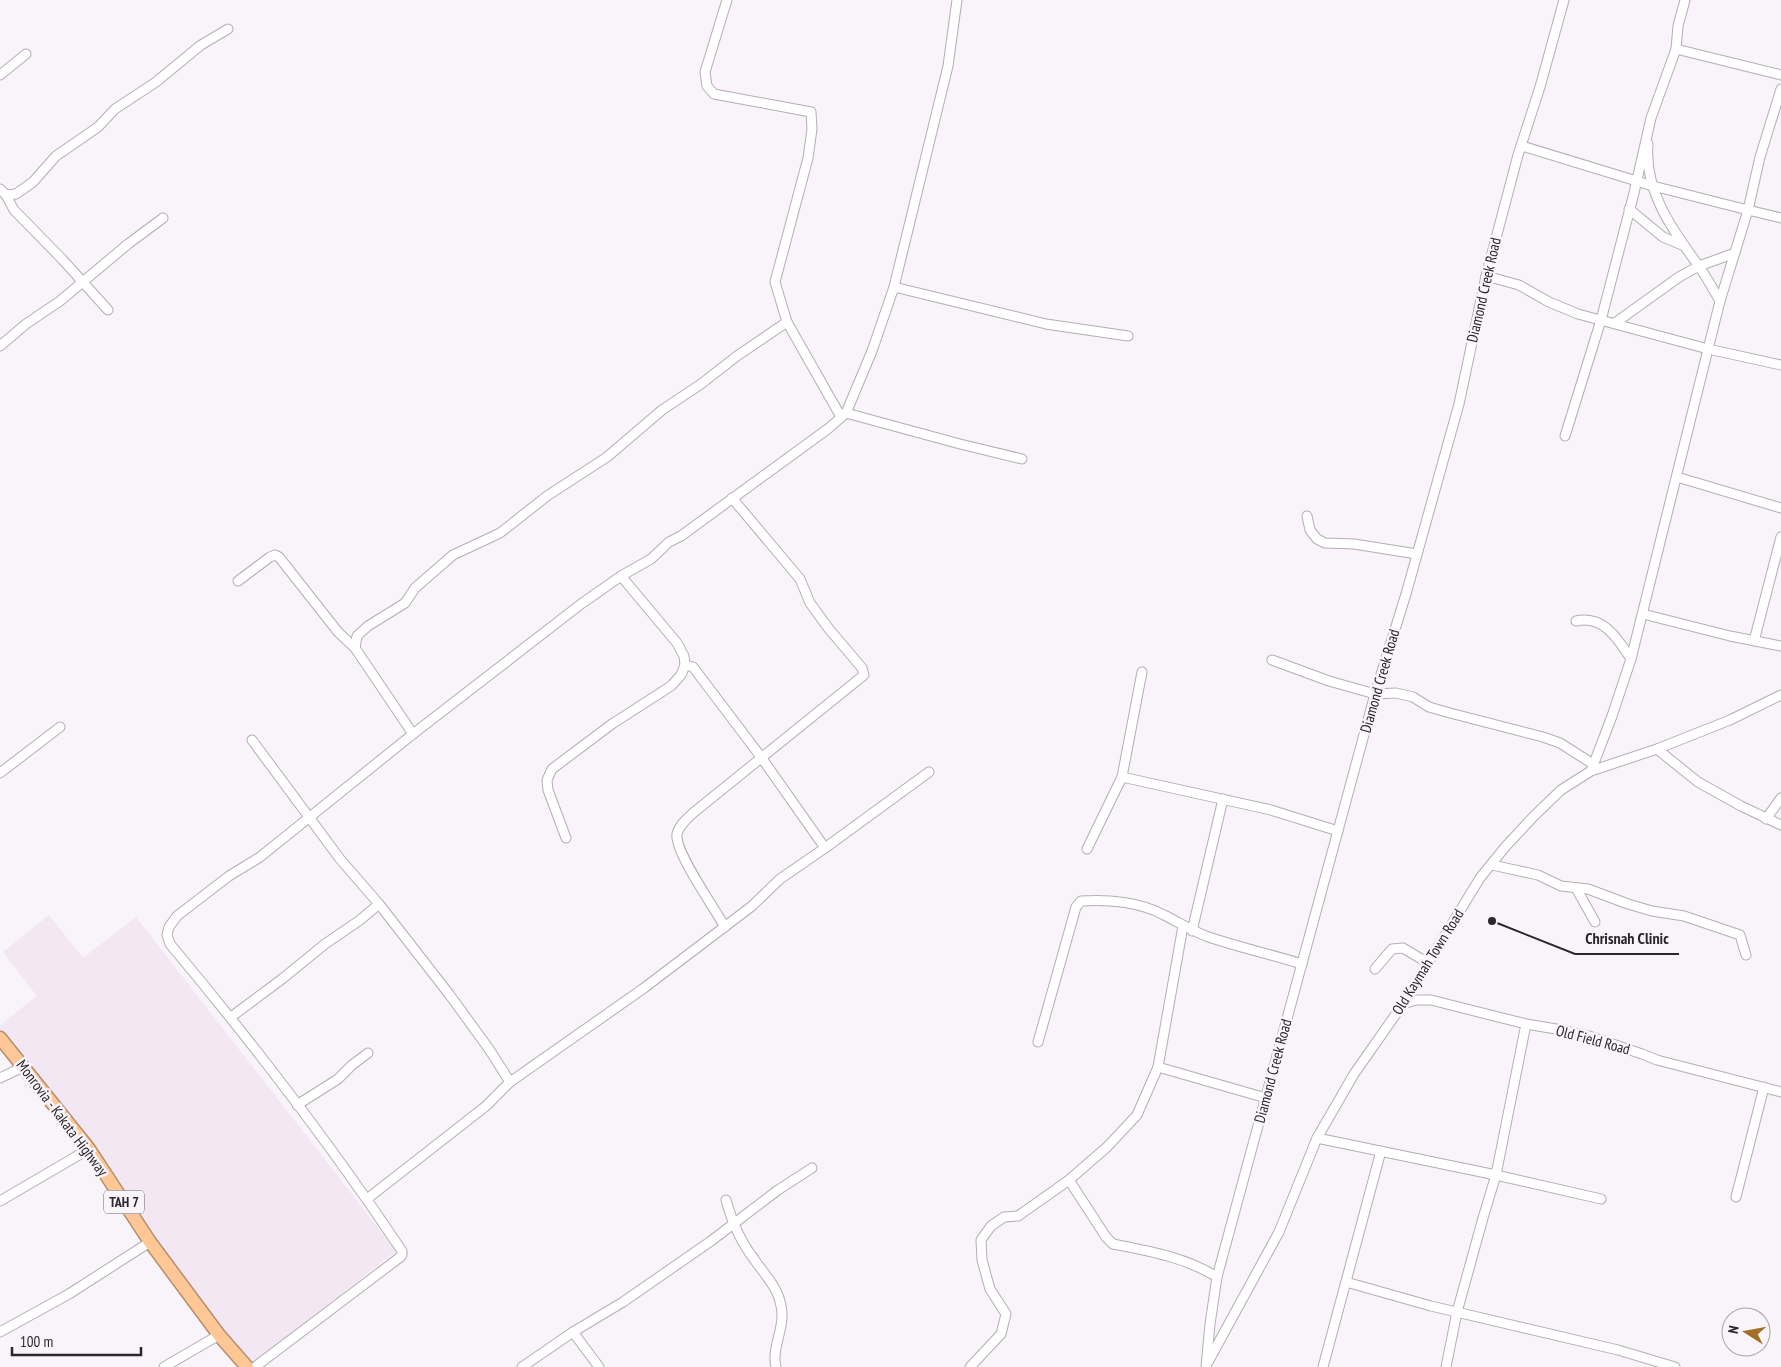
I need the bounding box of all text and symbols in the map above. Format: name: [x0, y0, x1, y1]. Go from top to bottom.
street label: Diamond Creek Road: [1462, 236, 1505, 344]
street label: Diamond Creek Road: [1356, 627, 1403, 735]
street label: Old Kaymah Town Road: [1387, 905, 1468, 1018]
callout: Chrisnah Clinic: [1575, 923, 1679, 954]
text: Chrisnah Clinic: [1585, 928, 1669, 948]
street label: Diamond Creek Road: [1250, 1017, 1296, 1125]
street label: Old Field Road: [1554, 1021, 1632, 1059]
street label: Monrovia - Kakata Highway: [12, 1056, 113, 1180]
road number: TAH 7: [104, 1190, 144, 1214]
north arrow: [1721, 1307, 1771, 1357]
scale bar: [12, 1324, 141, 1356]
text: N: [1724, 1324, 1743, 1335]
text: 100 m: [20, 1332, 53, 1351]

